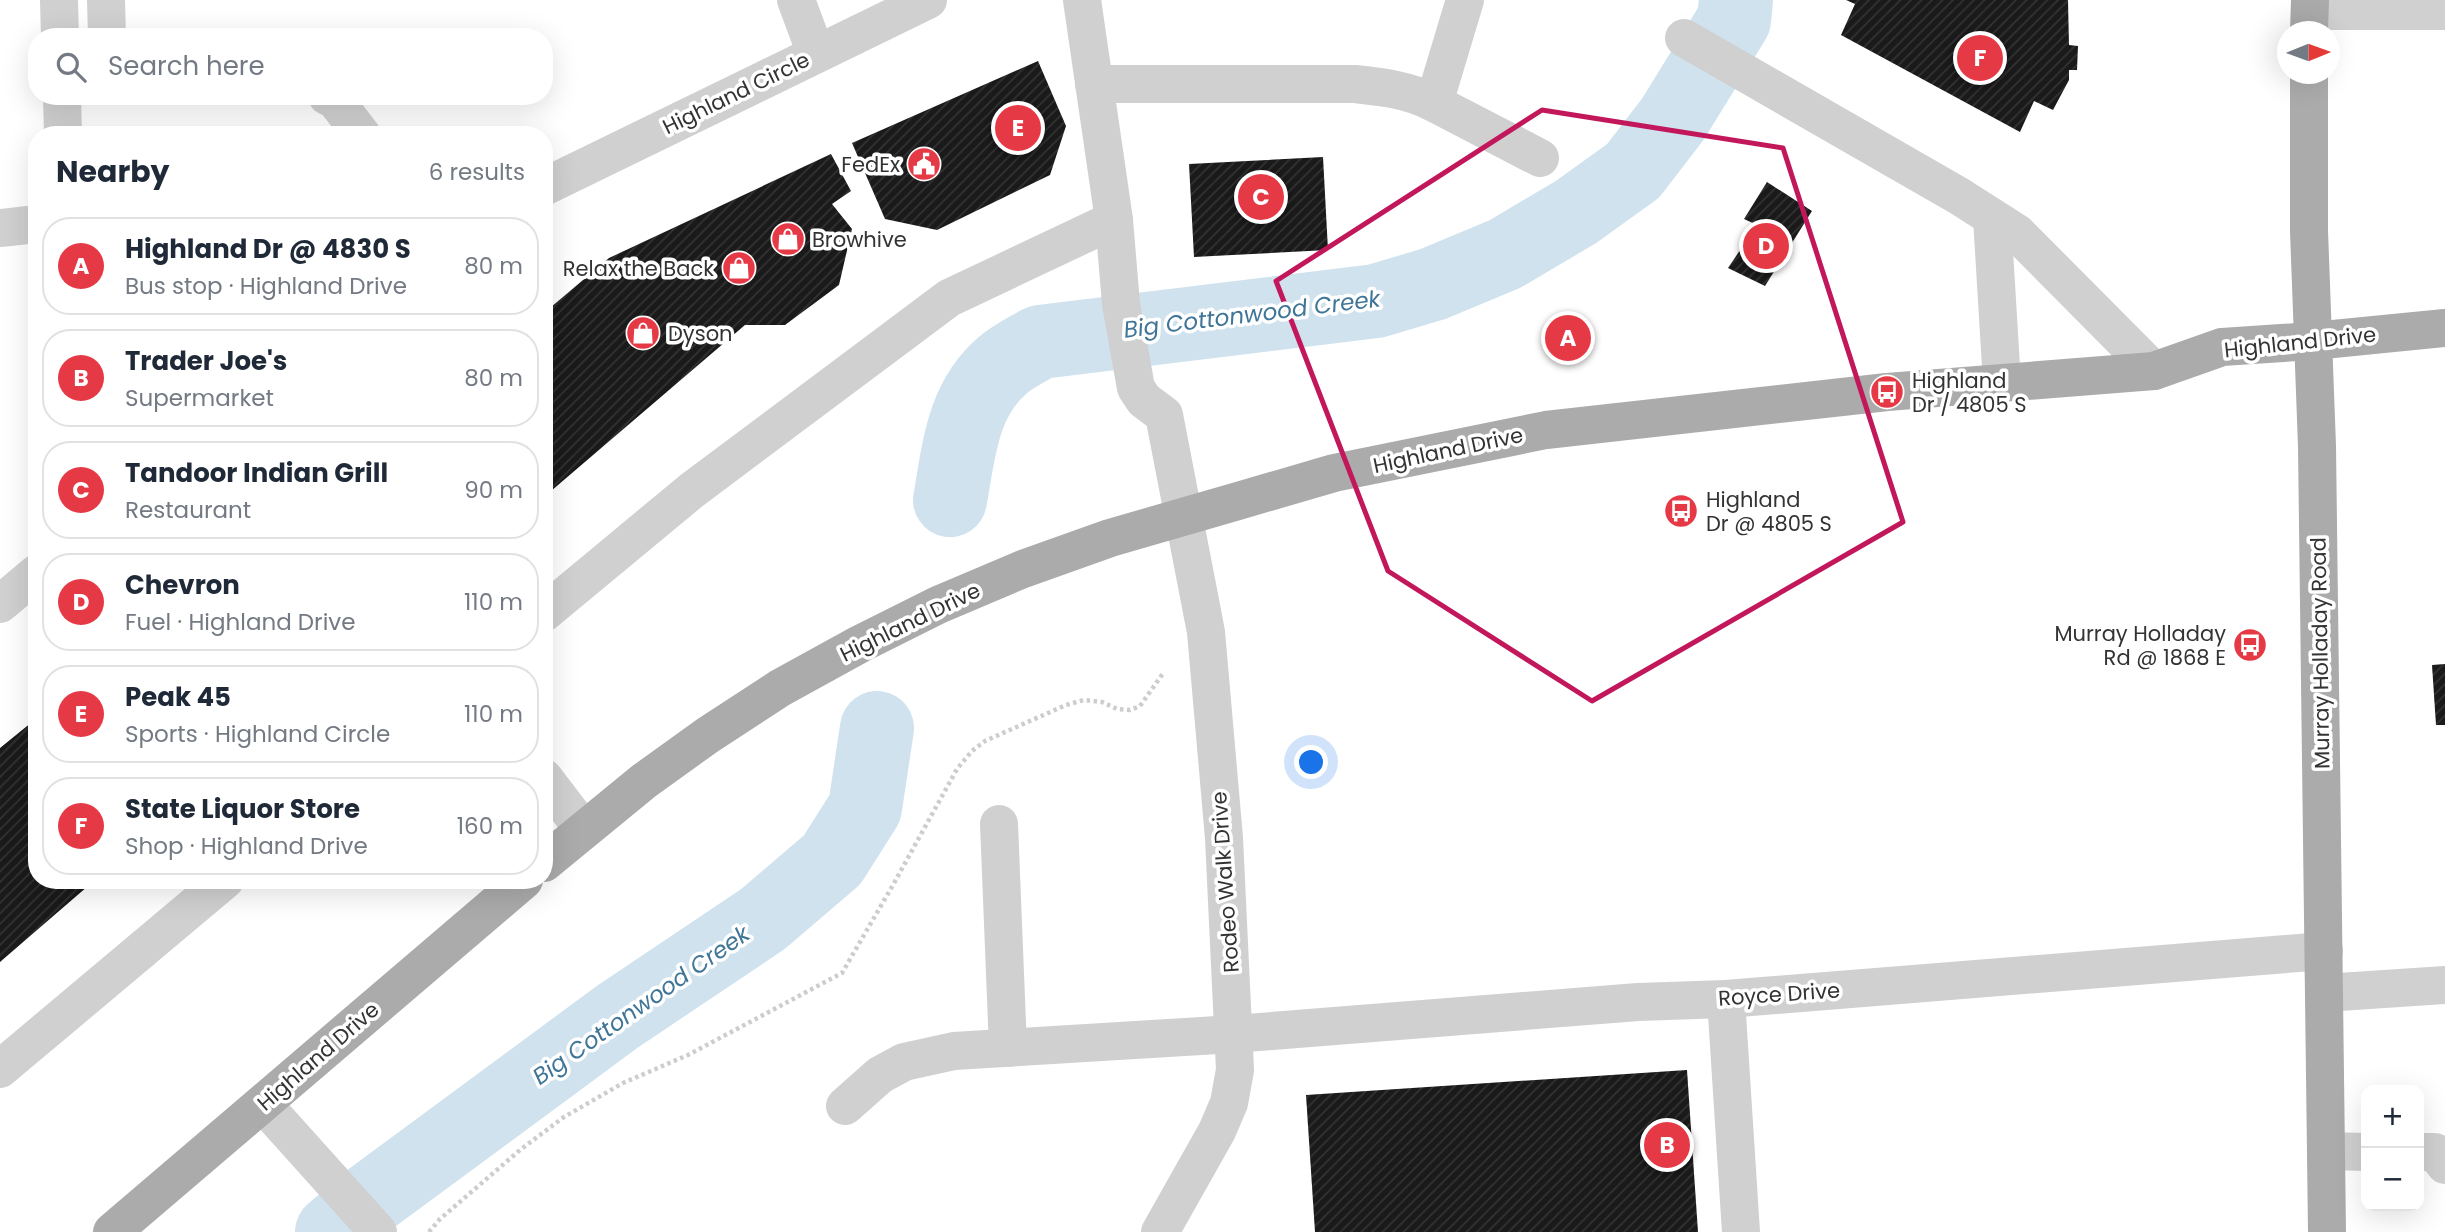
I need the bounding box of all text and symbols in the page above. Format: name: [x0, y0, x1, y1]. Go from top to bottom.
north arrow: [2277, 21, 2340, 84]
search box: [28, 28, 553, 105]
pin: F: [1957, 32, 2003, 84]
street label: Highland Circle: [658, 45, 814, 141]
icon: search: [52, 48, 90, 86]
text: Search here: [108, 48, 265, 84]
pin: E: [995, 102, 1041, 154]
public building icon: FedEx: [905, 145, 943, 183]
text: Nearby: [56, 150, 170, 193]
place label: FedEx: [841, 150, 900, 179]
text: 6 results: [429, 156, 525, 188]
pin: C: [1238, 171, 1284, 223]
shop icon: Browhive: [769, 220, 807, 258]
pin: D: [1743, 220, 1789, 272]
place label: Browhive: [812, 225, 907, 254]
text: Highland Dr @ 4830 S: [125, 231, 411, 267]
shop icon: Relax the Back: [720, 249, 758, 287]
text: A: [73, 250, 89, 282]
text: 80 m: [464, 250, 523, 282]
place label: Relax the Back: [563, 254, 714, 283]
text: Bus stop · Highland Drive: [125, 270, 407, 302]
water label: Big Cottonwood Creek: [1122, 282, 1383, 346]
pin: A: [1545, 312, 1591, 364]
shop icon: Dyson: [624, 314, 662, 352]
place label: Dyson: [668, 319, 733, 348]
street label: Highland Drive: [2223, 320, 2377, 364]
text: Trader Joe's: [125, 343, 287, 379]
text: B: [73, 362, 89, 394]
text: 80 m: [464, 362, 523, 394]
place label: Highland Dr / 4805 S: [1912, 366, 2027, 419]
bus stop icon: Highland Dr / 4805 S: [1868, 373, 1906, 411]
text: Supermarket: [125, 382, 274, 414]
street label: Highland Drive: [1370, 420, 1526, 480]
text: Tandoor Indian Grill: [125, 455, 388, 491]
text: C: [72, 474, 90, 506]
text: 90 m: [464, 474, 523, 506]
place label: Highland Dr @ 4805 S: [1706, 485, 1832, 538]
bus stop icon: Highland Dr @ 4805 S: [1662, 492, 1700, 530]
text: Restaurant: [125, 494, 251, 526]
street label: Murray Holladay Road: [2303, 537, 2337, 769]
text: Chevron: [125, 567, 240, 603]
street label: Highland Drive: [835, 576, 985, 668]
text: D: [73, 586, 89, 618]
text: 110 m: [464, 586, 523, 618]
text: Fuel · Highland Drive: [125, 606, 356, 638]
place label: Murray Holladay Rd @ 1868 E: [2054, 619, 2226, 672]
bus stop icon: Murray Holladay Rd @ 1868 E: [2231, 626, 2269, 664]
text: Peak 45: [125, 679, 231, 715]
text: E: [75, 698, 87, 730]
text: 110 m: [464, 698, 523, 730]
text: Sports · Highland Circle: [125, 718, 390, 750]
your location: [1294, 745, 1328, 779]
text: State Liquor Store: [125, 791, 360, 827]
street label: Rodeo Walk Drive: [1204, 791, 1246, 973]
text: F: [75, 810, 87, 842]
text: 160 m: [457, 810, 523, 842]
text: Shop · Highland Drive: [125, 830, 368, 862]
water label: Big Cottonwood Creek: [526, 917, 757, 1092]
street label: Royce Drive: [1717, 975, 1841, 1013]
street label: Highland Drive: [251, 995, 385, 1117]
map controls: [2361, 1085, 2424, 1211]
button: +: [2361, 1085, 2424, 1148]
pin: B: [1644, 1119, 1690, 1171]
button: −: [2361, 1148, 2424, 1211]

